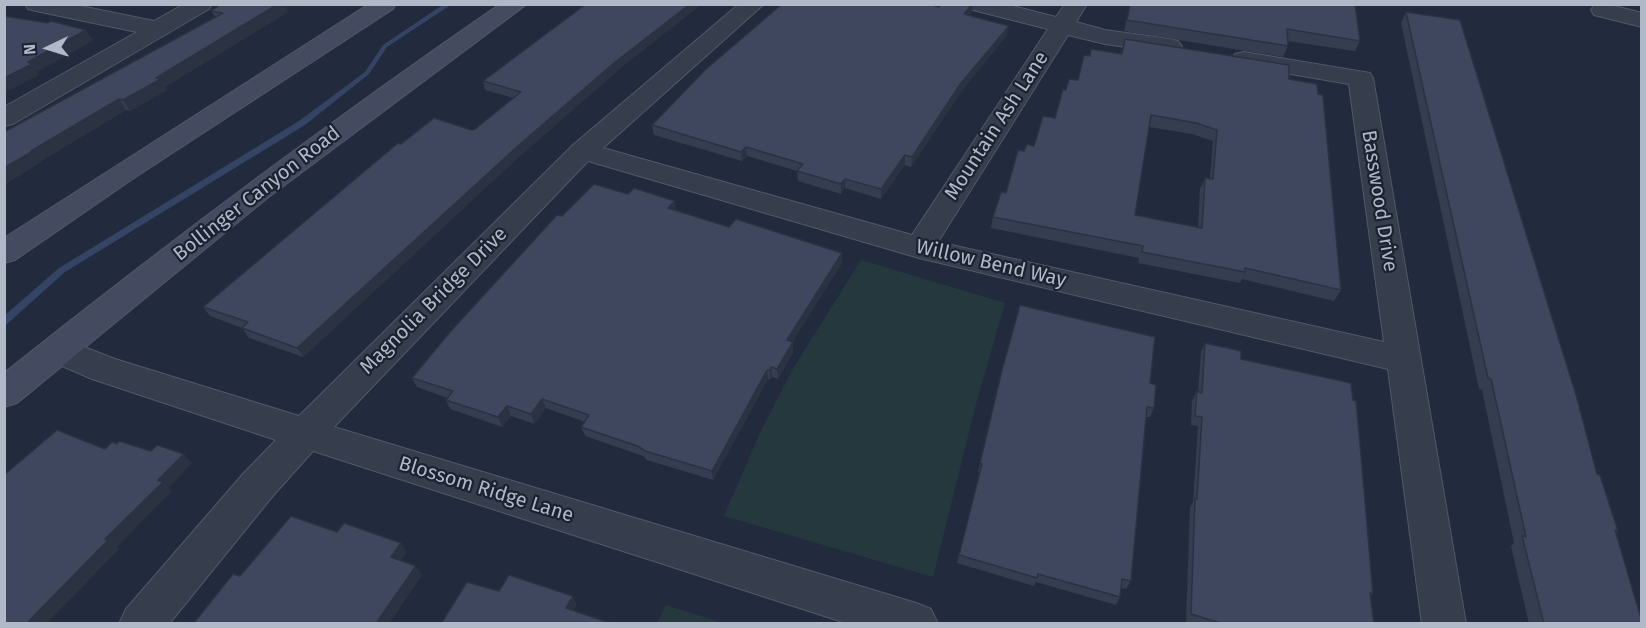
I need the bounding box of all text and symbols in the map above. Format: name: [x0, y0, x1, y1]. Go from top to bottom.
north arrow: [18, 18, 78, 78]
text: N: [20, 43, 39, 55]
street label: Mountain Ash Lane: [940, 47, 1054, 205]
street label: Bollinger Canyon Road: [169, 121, 345, 267]
street label: Basswood Drive: [1356, 128, 1402, 274]
street label: Magnolia Bridge Drive: [355, 222, 513, 380]
street label: Willow Bend Way: [914, 235, 1068, 293]
street label: Blossom Ridge Lane: [396, 452, 576, 528]

